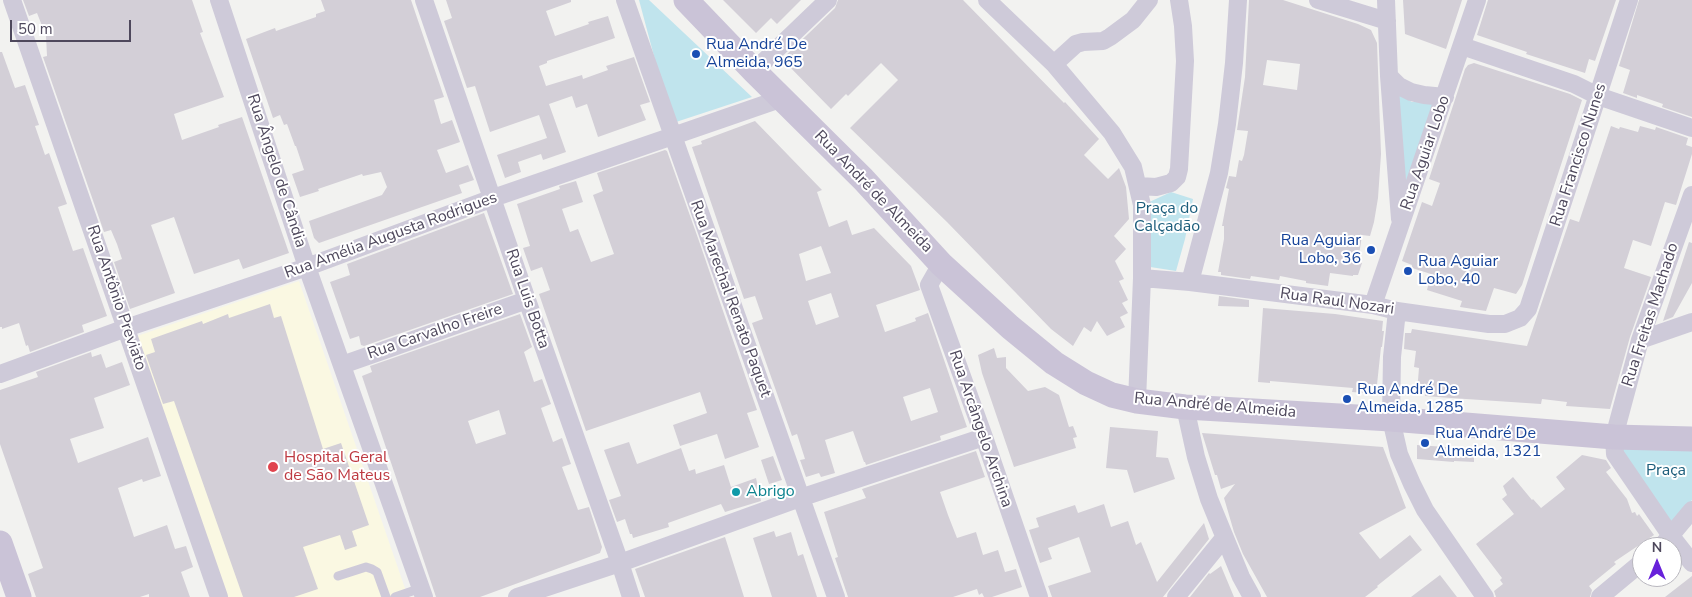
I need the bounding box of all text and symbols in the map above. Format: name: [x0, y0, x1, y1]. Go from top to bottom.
scale bar: [12, 10, 134, 42]
text: 50 m: [18, 19, 53, 39]
place label: Rua André De Almeida, 965: [706, 35, 807, 73]
marker: Rua André De Almeida, 965: [690, 48, 702, 60]
street label: Rua Francisco Nunes: [1547, 81, 1611, 229]
street label: Rua Ângelo de Cândia: [242, 92, 310, 250]
street label: Rua Aguiar Lobo: [1397, 93, 1455, 213]
street label: Rua André de Almeida: [810, 127, 936, 257]
street label: Rua Amélia Augusta Rodrigues: [282, 189, 500, 283]
street label: Rua Marechal Renato Paquet: [685, 198, 775, 400]
park label: Praça do Calçadão: [1134, 199, 1200, 237]
street label: Rua Antônio Previato: [82, 223, 150, 373]
place label: Rua Aguiar Lobo, 36: [1281, 231, 1361, 269]
street label: Rua Freitas Machado: [1619, 241, 1683, 389]
marker: Rua Aguiar Lobo, 36: [1365, 244, 1377, 256]
street label: Rua Luis Botta: [501, 247, 553, 351]
place label: Rua Aguiar Lobo, 40: [1418, 252, 1498, 290]
marker: Rua Aguiar Lobo, 40: [1402, 265, 1414, 277]
street label: Rua Raul Nozari: [1279, 284, 1395, 320]
street label: Rua Carvalho Freire: [365, 300, 505, 364]
street label: Rua Arcângelo Archina: [944, 348, 1016, 510]
place label: Rua André De Almeida, 1285: [1357, 380, 1463, 418]
street label: Rua André de Almeida: [1133, 389, 1297, 423]
marker: Rua André De Almeida, 1285: [1341, 393, 1353, 405]
place label: Rua André De Almeida, 1321: [1435, 424, 1541, 462]
marker: Rua André De Almeida, 1321: [1419, 437, 1431, 449]
place label: Hospital Geral de São Mateus: [284, 448, 390, 486]
marker: Hospital Geral de São Mateus: [266, 460, 280, 474]
park label: Praça: [1646, 461, 1686, 481]
place label: Abrigo: [746, 482, 795, 502]
marker: Abrigo: [730, 486, 742, 498]
north arrow: [1632, 537, 1682, 587]
text: N: [1652, 538, 1662, 557]

